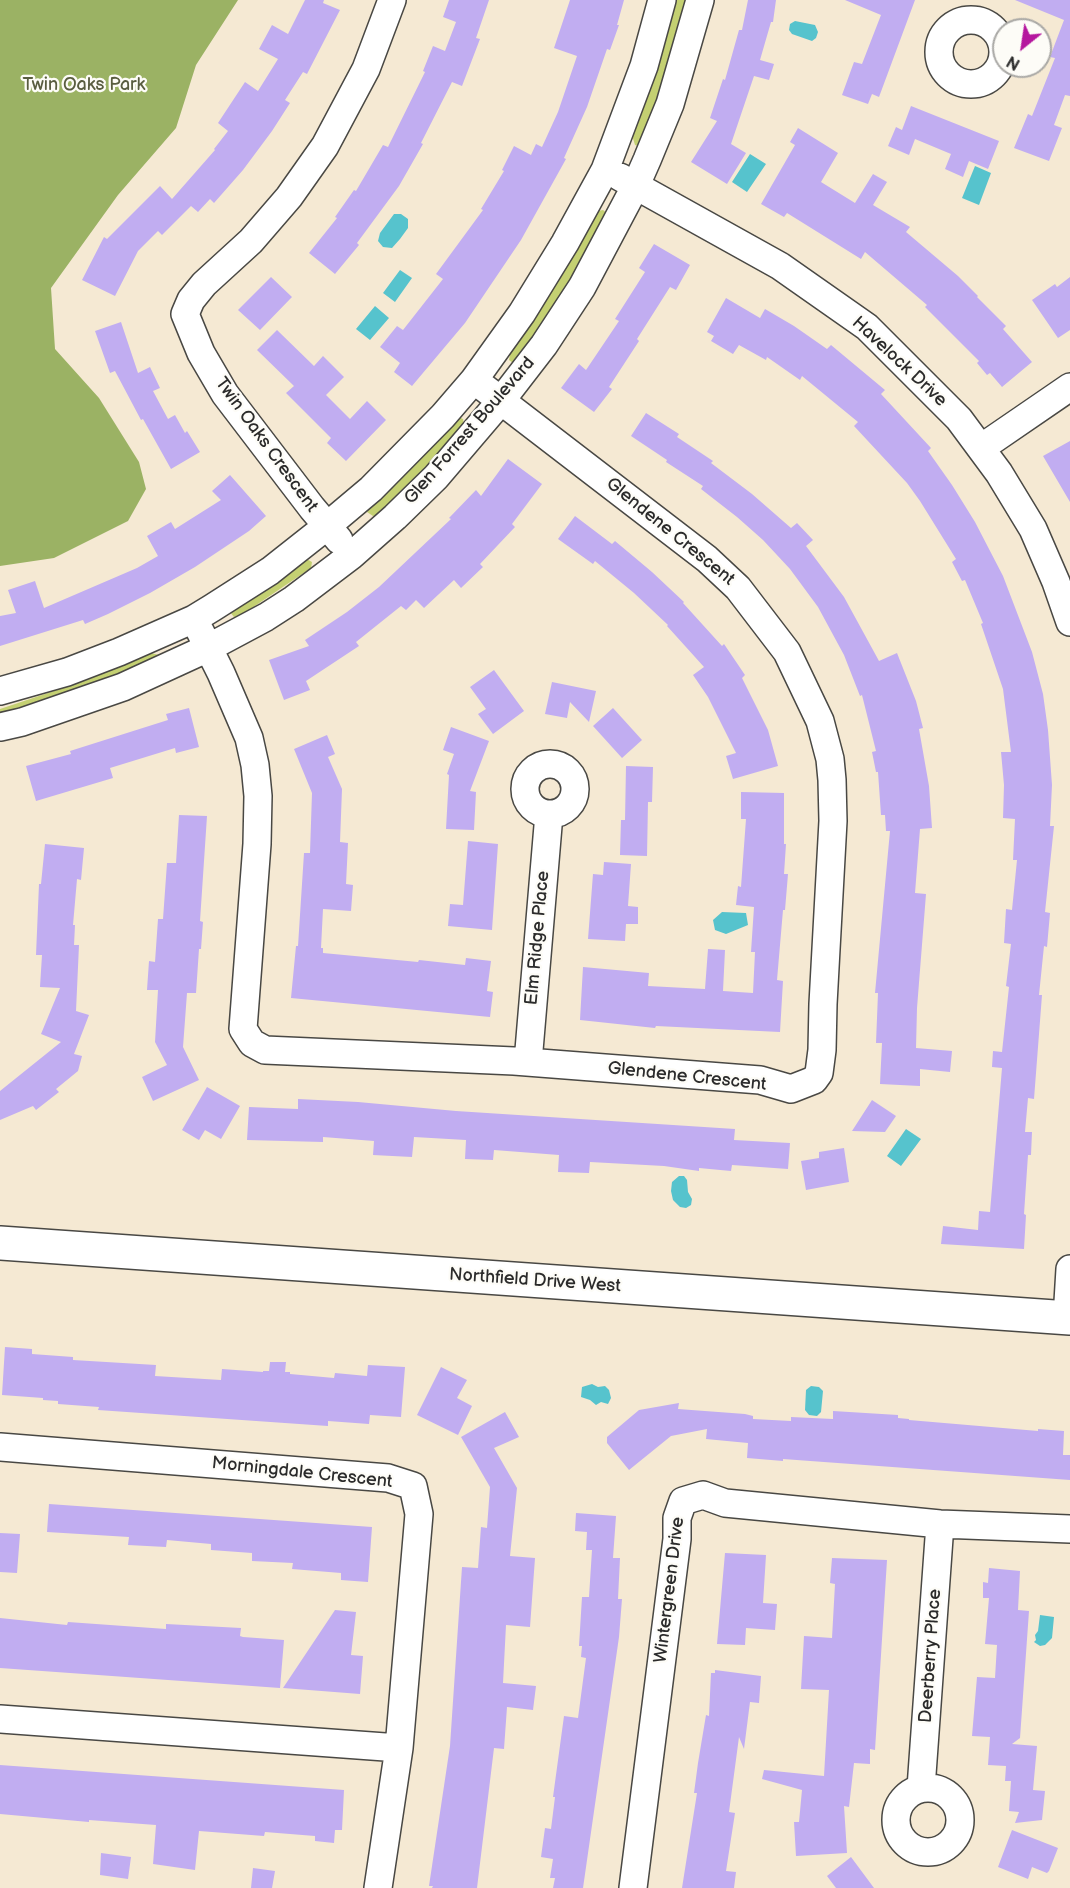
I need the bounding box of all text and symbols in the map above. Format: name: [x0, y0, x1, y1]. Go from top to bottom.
north arrow: [992, 18, 1052, 78]
text: N: [1004, 51, 1024, 74]
park label: Twin Oaks Park: [23, 74, 145, 96]
street label: Havelock Drive: [847, 312, 951, 412]
street label: Glen Forrest Boulevard: [400, 353, 540, 509]
street label: Twin Oaks Crescent: [210, 373, 322, 517]
street label: Glendene Crescent: [601, 473, 739, 591]
street label: Elm Ridge Place: [521, 870, 555, 1006]
street label: Glendene Crescent: [607, 1058, 767, 1096]
street label: Northfield Drive West: [448, 1264, 622, 1298]
street label: Morningdale Crescent: [211, 1453, 393, 1493]
street label: Wintergreen Drive: [650, 1516, 690, 1664]
street label: Deerberry Place: [916, 1588, 946, 1724]

